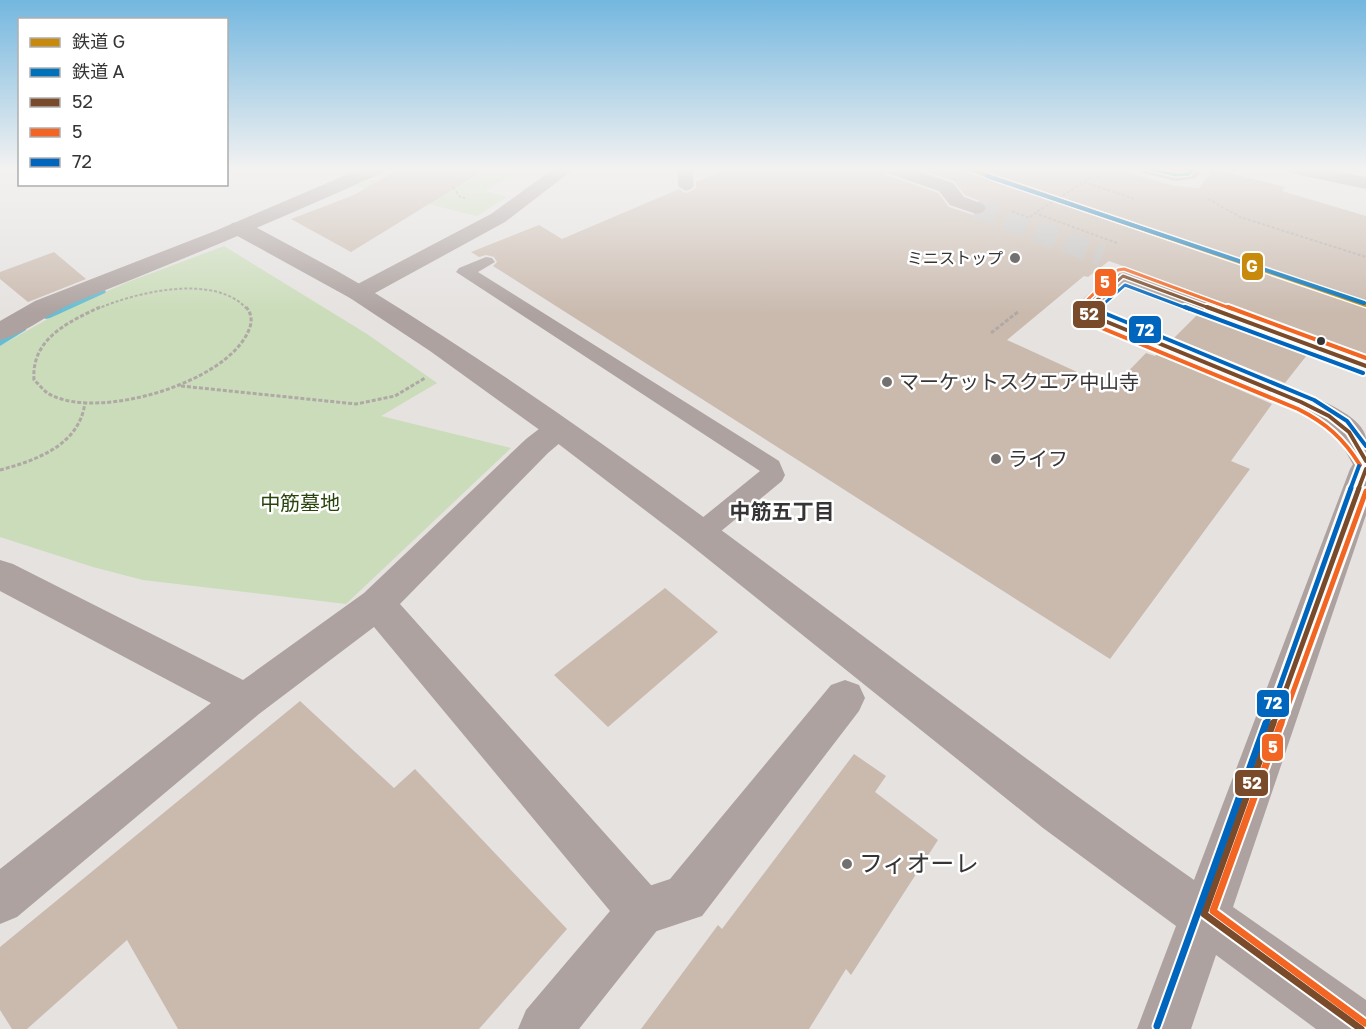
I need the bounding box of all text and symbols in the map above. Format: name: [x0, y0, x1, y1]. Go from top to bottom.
legend: [18, 18, 228, 186]
text: 鉄道 G: [72, 30, 125, 52]
text: 鉄道 A: [72, 60, 125, 82]
text: 52: [72, 90, 93, 112]
text: 5: [72, 120, 82, 142]
text: 72: [72, 150, 92, 172]
place label: ミニストップ: [907, 248, 1003, 268]
marker: ミニストップ: [1008, 251, 1022, 265]
line badge: G: [1241, 252, 1264, 281]
text: G: [1246, 256, 1258, 276]
line badge: 5: [1094, 268, 1117, 297]
text: 5: [1100, 272, 1110, 292]
line badge: 52: [1072, 300, 1106, 329]
text: 52: [1079, 304, 1099, 324]
line badge: 72: [1128, 315, 1162, 344]
text: 72: [1136, 320, 1154, 340]
unlabelled marker: [1315, 335, 1327, 347]
place label: マーケットスクエア中山寺: [899, 369, 1139, 393]
marker: マーケットスクエア中山寺: [880, 375, 894, 389]
place label: ライフ: [1008, 446, 1068, 470]
marker: ライフ: [989, 452, 1003, 466]
park label: 中筋墓地: [260, 490, 340, 514]
district label: 中筋五丁目: [730, 498, 835, 524]
line badge: 72: [1256, 689, 1290, 718]
text: 72: [1264, 693, 1282, 713]
line badge: 5: [1261, 733, 1284, 762]
text: 5: [1268, 737, 1278, 757]
line badge: 52: [1234, 769, 1269, 797]
text: 52: [1242, 773, 1262, 793]
place label: フィオーレ: [859, 848, 979, 877]
marker: フィオーレ: [840, 857, 854, 871]

